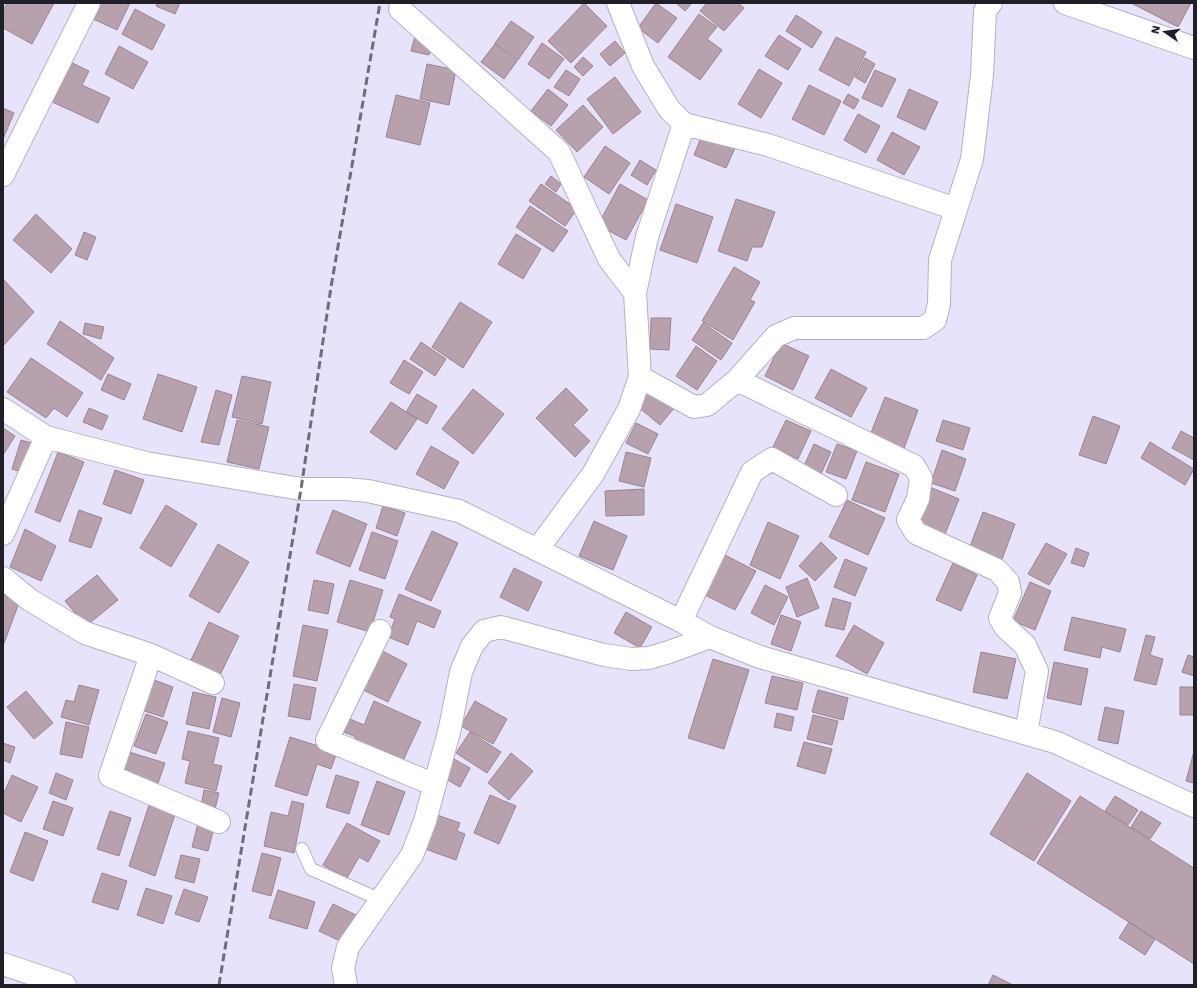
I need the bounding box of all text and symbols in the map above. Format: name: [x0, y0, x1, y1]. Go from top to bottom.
north arrow: [1145, 12, 1185, 52]
text: N: [1148, 24, 1163, 35]

